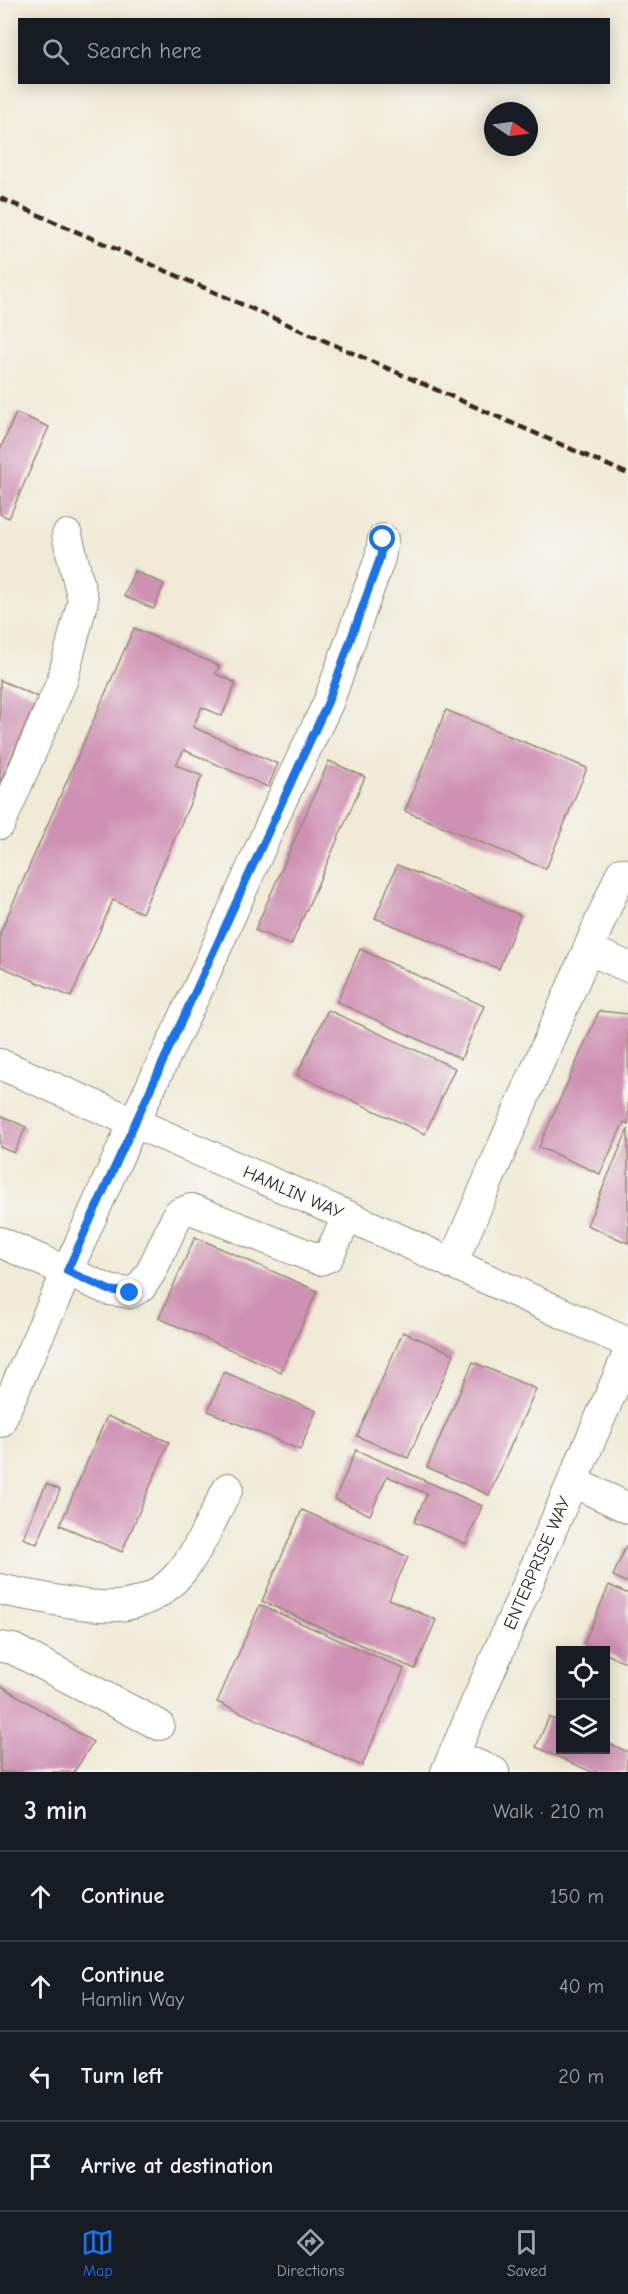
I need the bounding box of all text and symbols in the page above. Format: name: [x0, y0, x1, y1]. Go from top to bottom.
search box: [18, 18, 610, 84]
icon: search: [39, 35, 72, 68]
text: Search here: [87, 38, 202, 64]
north arrow: [484, 102, 538, 156]
route start: [369, 525, 395, 551]
street label: HAMLIN WAY: [240, 1161, 347, 1223]
route end: [116, 1279, 142, 1305]
street label: ENTERPRISE WAY: [499, 1493, 575, 1633]
map controls: [556, 1646, 610, 1754]
button: locate: [556, 1646, 610, 1700]
button: layers: [556, 1700, 610, 1754]
text: 3 min: [24, 1796, 87, 1826]
text: Walk · 210 m: [493, 1800, 604, 1823]
icon: ahead: [24, 1880, 57, 1913]
text: Continue: [81, 1883, 164, 1909]
text: 150 m: [550, 1885, 604, 1908]
text: Continue: [81, 1962, 164, 1988]
icon: ahead: [24, 1970, 57, 2003]
text: 40 m: [559, 1975, 604, 1998]
text: Hamlin Way: [81, 1988, 184, 2011]
icon: left: [24, 2060, 57, 2093]
text: Turn left: [81, 2063, 163, 2089]
text: 20 m: [558, 2065, 604, 2088]
icon: arrive: [24, 2150, 57, 2183]
text: Arrive at destination: [81, 2153, 273, 2179]
tab: Map: [81, 2226, 114, 2280]
tab: Directions: [277, 2226, 344, 2280]
tab: Saved: [507, 2226, 547, 2280]

